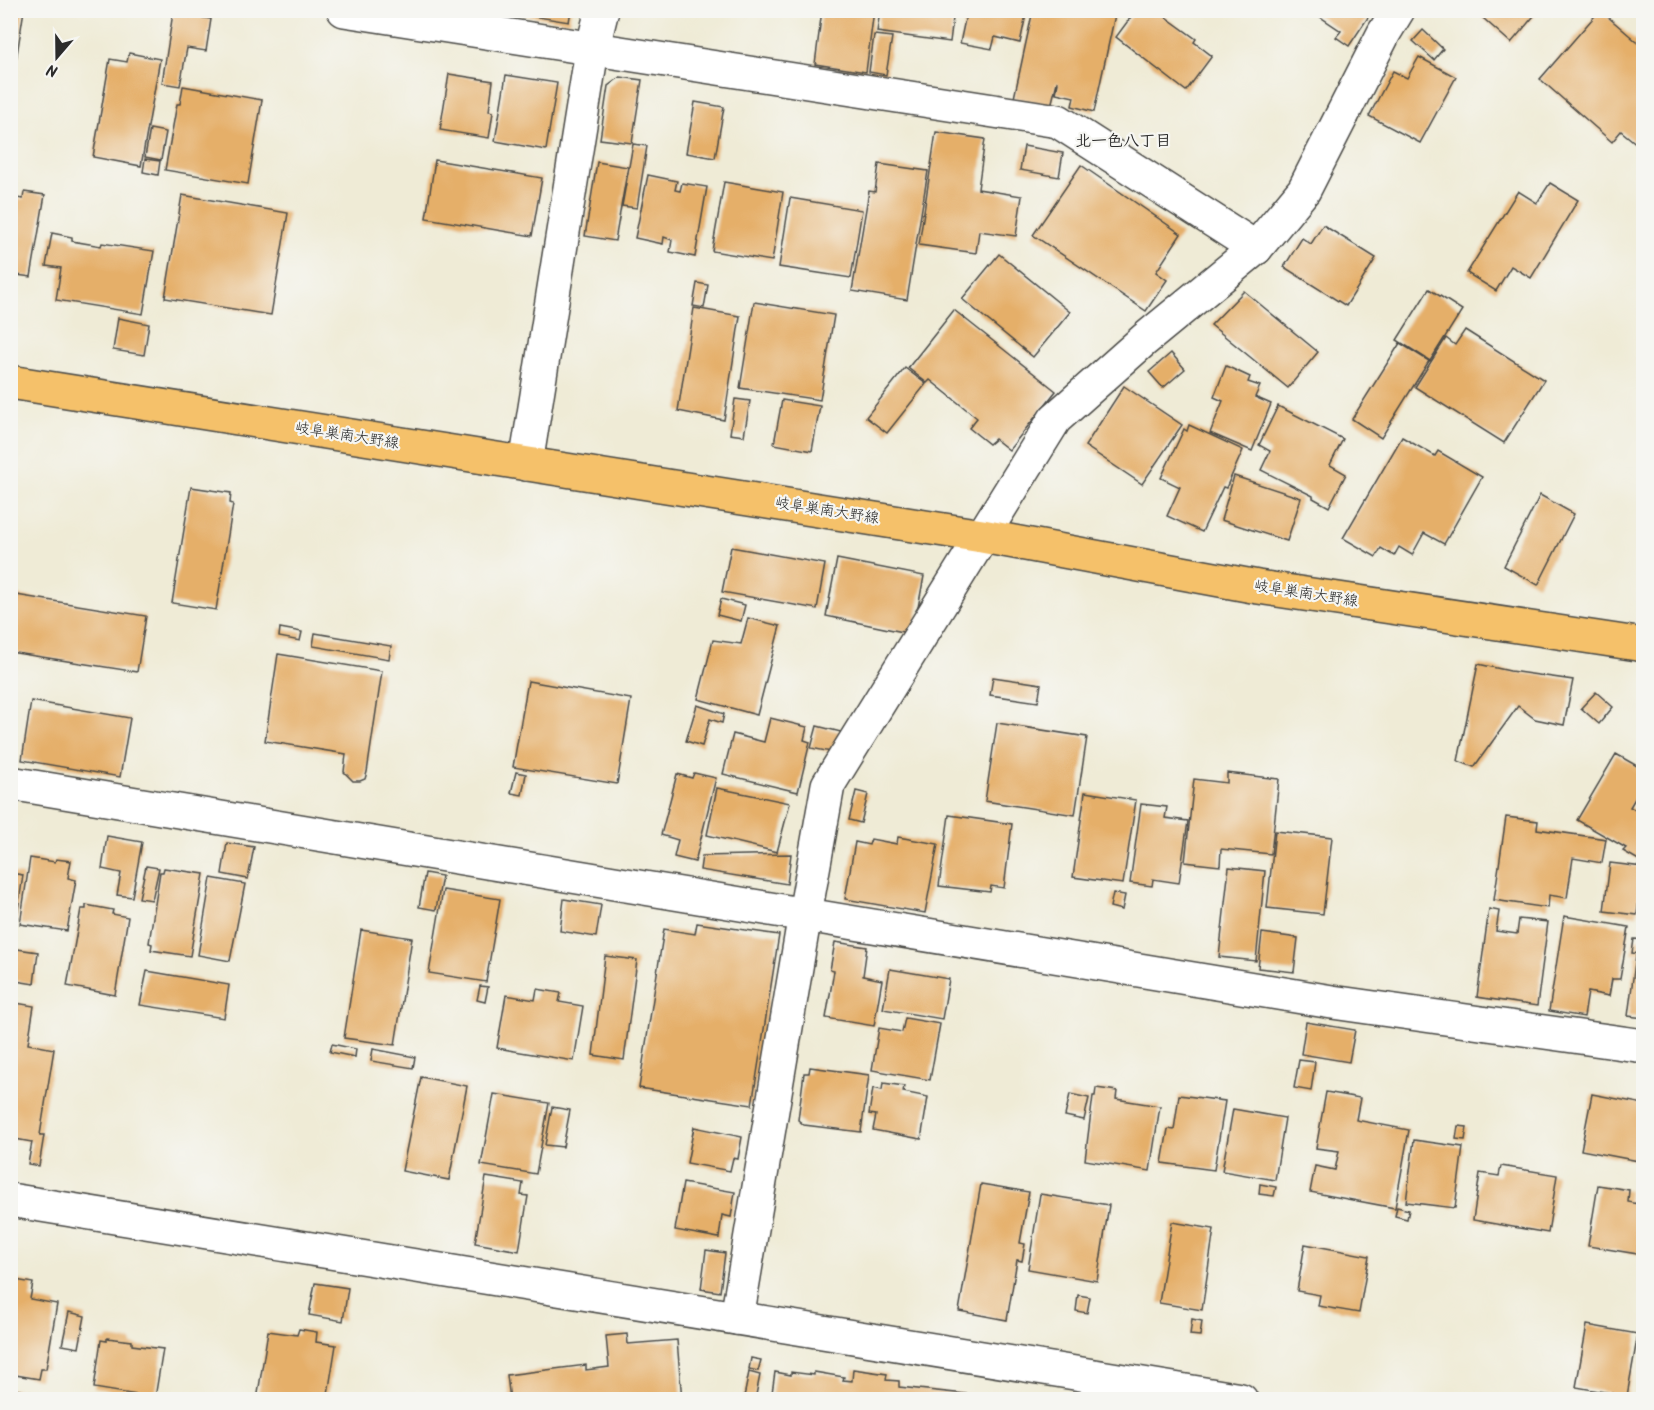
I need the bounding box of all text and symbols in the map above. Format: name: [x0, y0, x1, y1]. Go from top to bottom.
north arrow: [27, 27, 87, 87]
text: N: [43, 56, 61, 83]
district label: 北一色八丁目: [1075, 129, 1171, 154]
street label: 岐阜巣南大野線: [293, 416, 401, 456]
street label: 岐阜巣南大野線: [773, 491, 881, 531]
street label: 岐阜巣南大野線: [1252, 574, 1360, 614]

